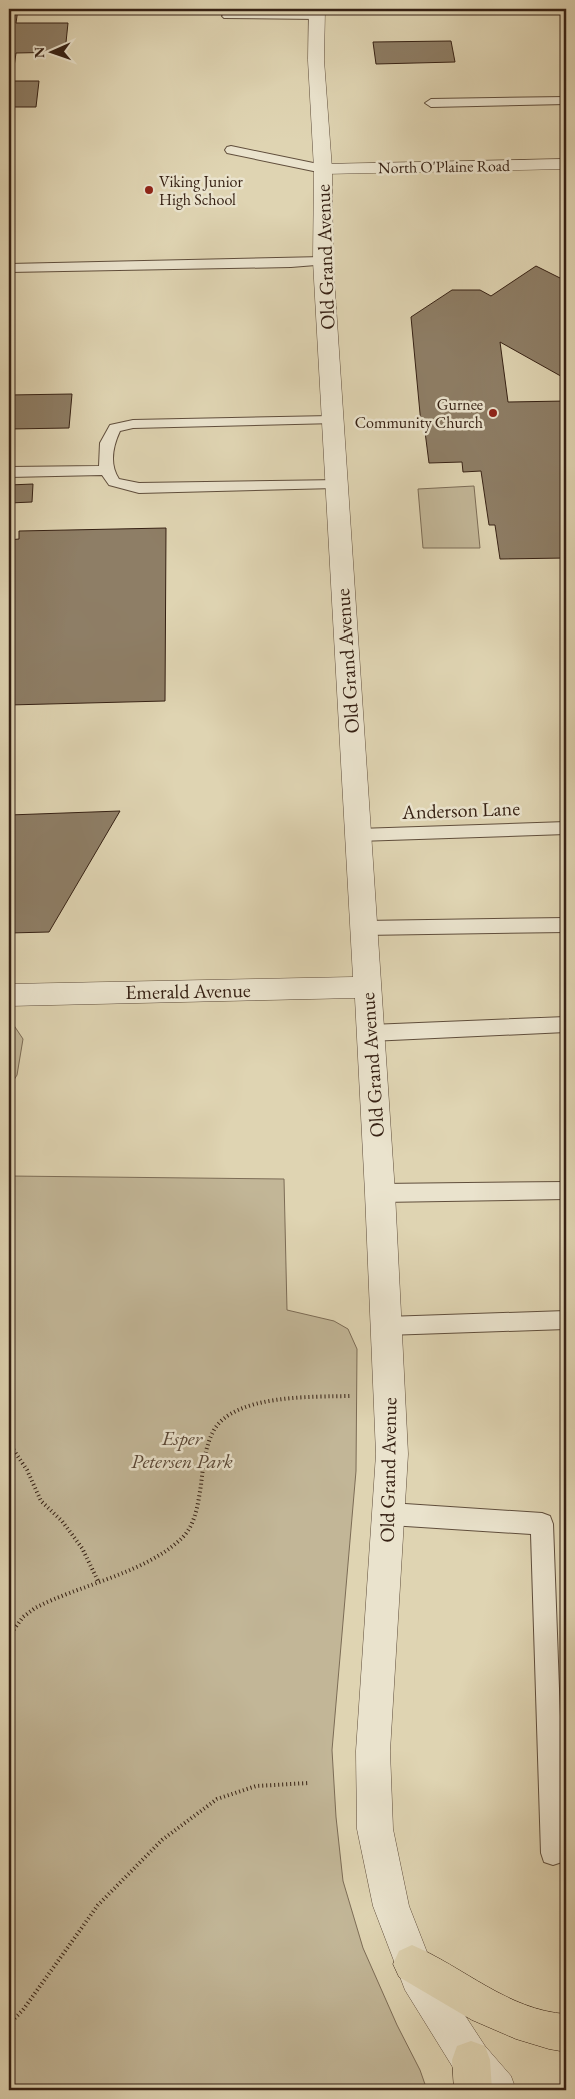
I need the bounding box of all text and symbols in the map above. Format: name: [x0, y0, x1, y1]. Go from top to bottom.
north arrow: [28, 28, 78, 78]
text: N: [30, 46, 48, 58]
street label: North O'Plaine Road: [378, 155, 511, 178]
place label: Viking Junior High School: [159, 171, 244, 210]
marker: Viking Junior High School: [143, 184, 155, 196]
street label: Old Grand Avenue: [309, 184, 341, 330]
place label: Gurnee Community Church: [355, 394, 483, 433]
marker: Gurnee Community Church: [487, 407, 499, 419]
street label: Old Grand Avenue: [329, 587, 365, 734]
street label: Anderson Lane: [401, 795, 521, 825]
street label: Emerald Avenue: [125, 977, 251, 1005]
street label: Old Grand Avenue: [354, 991, 390, 1138]
street label: Old Grand Avenue: [374, 1397, 402, 1543]
park label: Esper Petersen Park: [131, 1425, 233, 1474]

